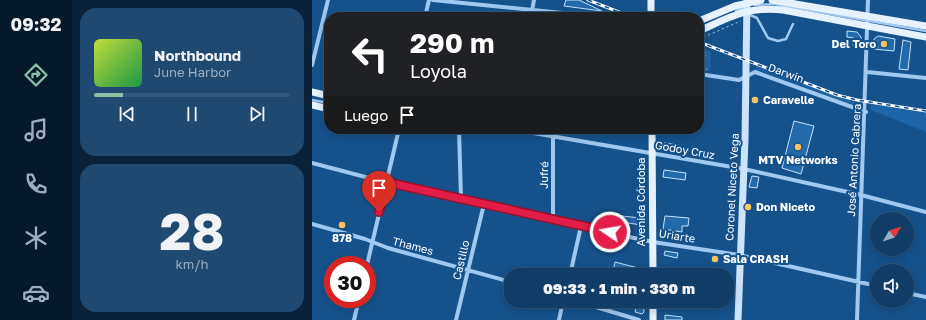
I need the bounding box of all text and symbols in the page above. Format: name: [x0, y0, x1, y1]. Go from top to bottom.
text: 09:32: [11, 13, 61, 35]
text: 290 m: [410, 26, 495, 59]
icon: left: [344, 28, 396, 80]
place label: Del Toro: [832, 37, 876, 50]
marker: Del Toro: [879, 39, 889, 49]
text: Northbound: [154, 46, 241, 64]
text: Loyola: [410, 60, 467, 82]
street label: Darwin: [767, 60, 806, 85]
icon: directions: [22, 61, 50, 89]
text: June Harbor: [154, 64, 231, 80]
place label: Caravelle: [763, 93, 815, 106]
marker: Caravelle: [750, 95, 760, 105]
icon: previous: [116, 103, 138, 125]
icon: pause: [181, 103, 203, 125]
icon: next: [246, 103, 268, 125]
street label: José Antonio Cabrera: [844, 103, 863, 217]
icon: arrive: [396, 104, 418, 126]
text: Luego: [344, 106, 388, 124]
icon: music: [22, 116, 50, 144]
street label: Coronel Niceto Vega: [722, 133, 741, 241]
street label: Godoy Cruz: [654, 138, 716, 161]
marker: MTV Networks: [793, 142, 803, 152]
place label: MTV Networks: [758, 153, 838, 166]
street label: Avenida Córdoba: [634, 157, 647, 247]
street label: Jufré: [537, 161, 550, 189]
icon: phone: [22, 170, 50, 198]
pin: [362, 171, 396, 212]
icon: arrive: [368, 177, 390, 199]
text: 28: [159, 199, 225, 261]
place label: Don Niceto: [756, 200, 815, 213]
marker: Don Niceto: [743, 202, 753, 212]
position arrow: [589, 211, 631, 253]
north arrow: [870, 212, 914, 256]
map controls: [870, 212, 914, 308]
marker: 878: [337, 220, 347, 230]
icon: climate: [22, 224, 50, 252]
street label: Uriarte: [658, 226, 696, 245]
place label: 878: [332, 231, 352, 244]
street label: Thames: [391, 234, 435, 257]
street label: Castillo: [450, 238, 471, 281]
place label: Sala CRASH: [723, 252, 789, 265]
marker: Sala CRASH: [710, 254, 720, 264]
text: km/h: [175, 256, 209, 272]
speed limit sign: 30: [324, 256, 376, 308]
button: sound: [870, 264, 914, 308]
icon: car: [22, 279, 50, 307]
text: 09:33 · 1 min · 330 m: [543, 279, 695, 297]

